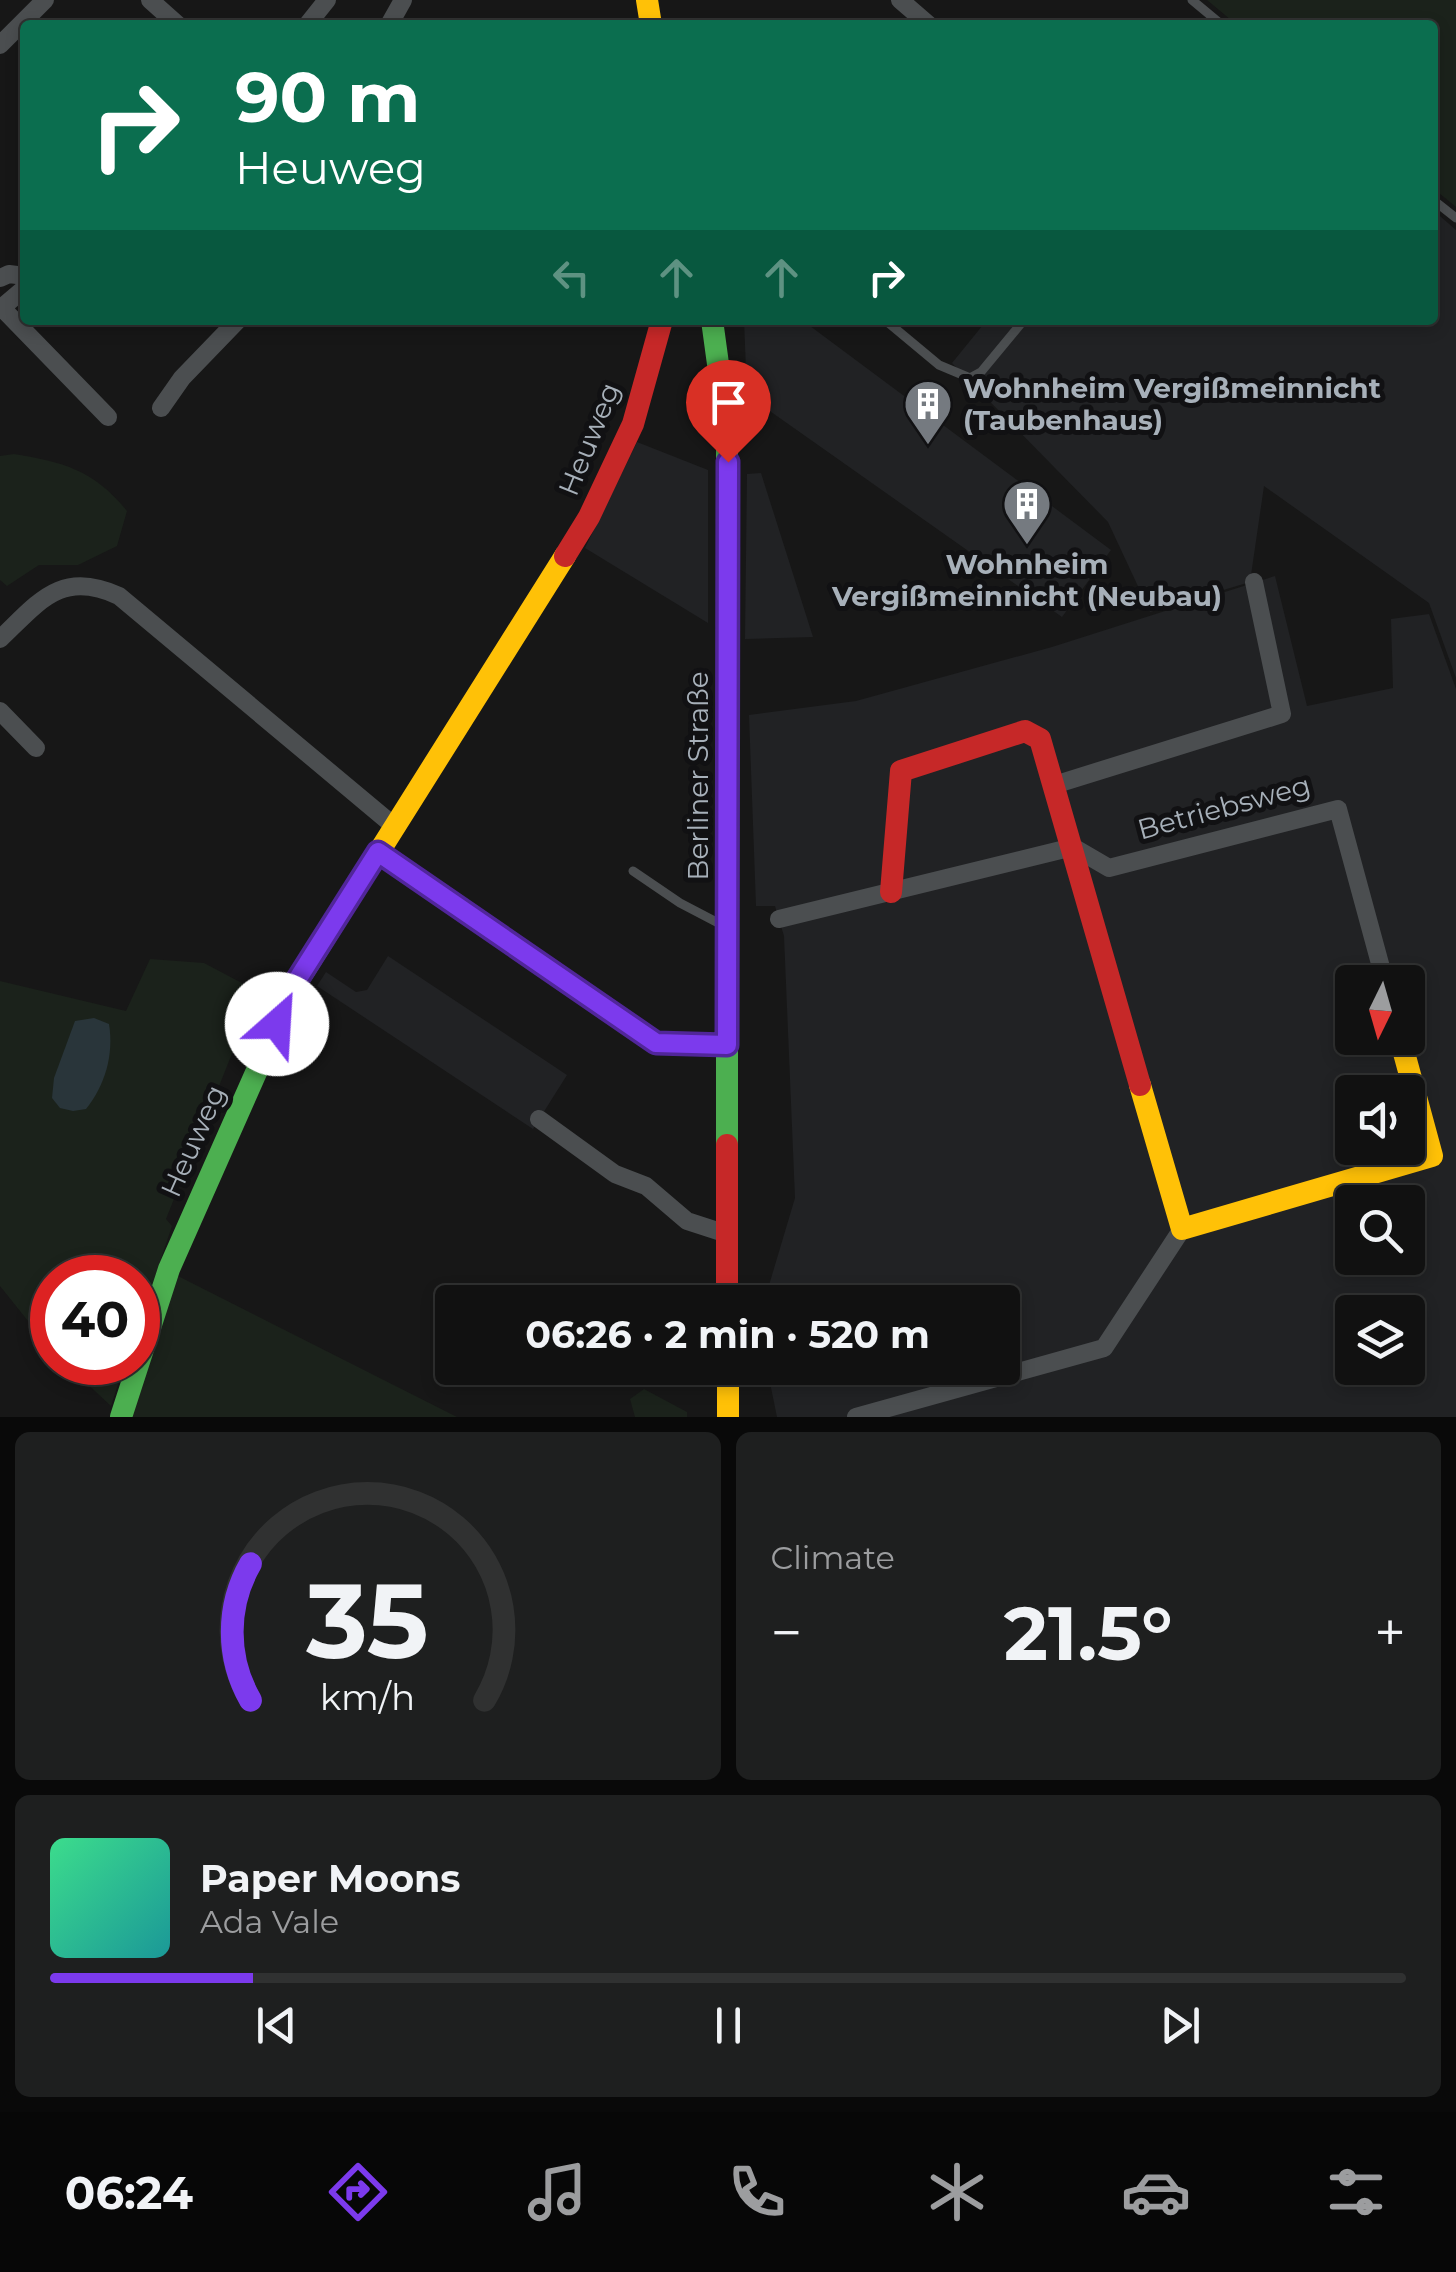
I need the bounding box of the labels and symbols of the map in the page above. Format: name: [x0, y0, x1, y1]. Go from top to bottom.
pin: [686, 360, 771, 463]
place label: Wohnheim Vergißmeinnicht (Taubenhaus): [963, 371, 1381, 437]
street label: Heuweg: [551, 378, 627, 500]
building icon: Wohnheim Vergißmeinnicht (Taubenhaus): [902, 378, 954, 446]
building icon: Wohnheim Vergißmeinnicht (Neubau): [1001, 478, 1053, 546]
place label: Wohnheim Vergißmeinnicht (Neubau): [831, 547, 1222, 613]
street label: Berliner Straße: [681, 671, 715, 881]
street label: Betriebsweg: [1134, 768, 1314, 846]
north arrow: [1335, 965, 1425, 1055]
position arrow: [225, 972, 329, 1076]
street label: Heuweg: [153, 1080, 233, 1202]
speed limit sign: 40: [30, 1255, 160, 1385]

